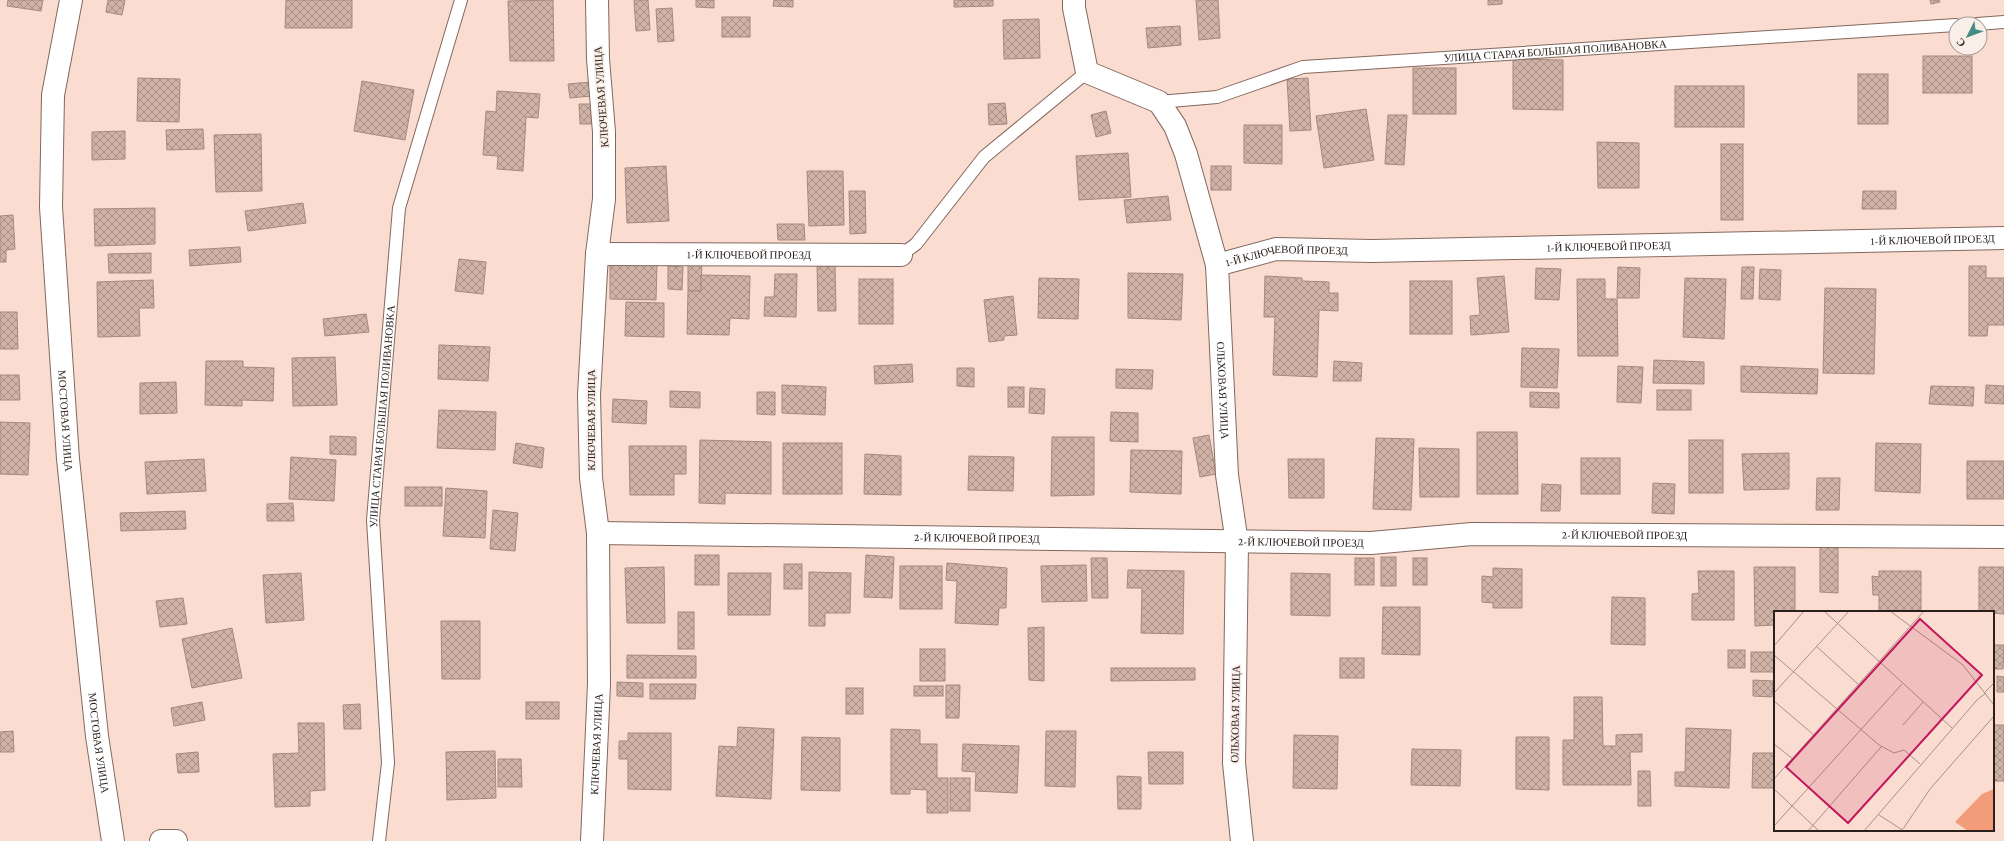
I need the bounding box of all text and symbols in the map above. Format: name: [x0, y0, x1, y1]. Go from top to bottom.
north arrow: [1948, 16, 1988, 56]
text: С: [1953, 36, 1968, 50]
street label: УЛИЦА СТАРАЯ БОЛЬШАЯ ПОЛИВАНОВКА: [1443, 38, 1667, 64]
street label: КЛЮЧЕВАЯ УЛИЦА: [591, 46, 611, 148]
street label: 1-Й КЛЮЧЕВОЙ ПРОЕЗД: [1871, 232, 1995, 247]
street label: 1-Й КЛЮЧЕВОЙ ПРОЕЗД: [1547, 239, 1671, 253]
street label: 1-Й КЛЮЧЕВОЙ ПРОЕЗД: [1224, 243, 1348, 268]
street label: 1-Й КЛЮЧЕВОЙ ПРОЕЗД: [687, 248, 811, 261]
street label: УЛИЦА СТАРАЯ БОЛЬШАЯ ПОЛИВАНОВКА: [367, 305, 397, 528]
street label: ОЛЬХОВАЯ УЛИЦА: [1215, 341, 1231, 439]
street label: КЛЮЧЕВАЯ УЛИЦА: [585, 369, 597, 471]
street label: МОСТОВАЯ УЛИЦА: [56, 370, 75, 472]
street label: 2-Й КЛЮЧЕВОЙ ПРОЕЗД: [1562, 529, 1688, 541]
street label: 2-Й КЛЮЧЕВОЙ ПРОЕЗД: [914, 531, 1040, 545]
street label: 2-Й КЛЮЧЕВОЙ ПРОЕЗД: [1238, 535, 1364, 549]
inset map: [1774, 611, 1994, 831]
street label: ОЛЬХОВАЯ УЛИЦА: [1228, 665, 1242, 763]
street label: МОСТОВАЯ УЛИЦА: [86, 692, 112, 794]
street label: КЛЮЧЕВАЯ УЛИЦА: [588, 693, 605, 795]

